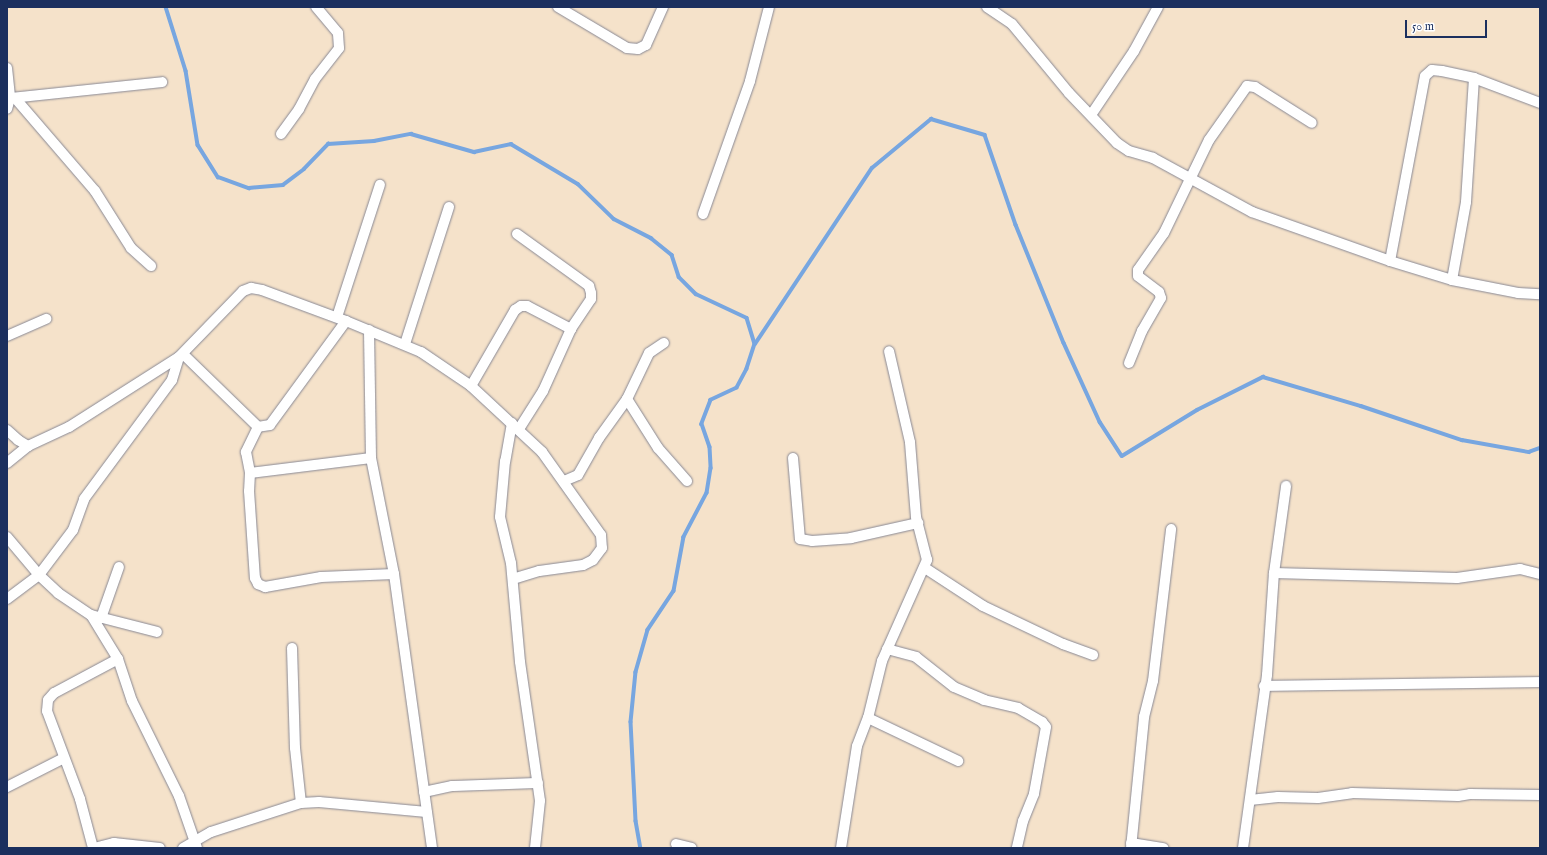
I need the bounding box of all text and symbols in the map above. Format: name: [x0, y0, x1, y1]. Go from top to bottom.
scale bar: [1407, 12, 1489, 38]
text: 50 m: [1412, 19, 1434, 34]

